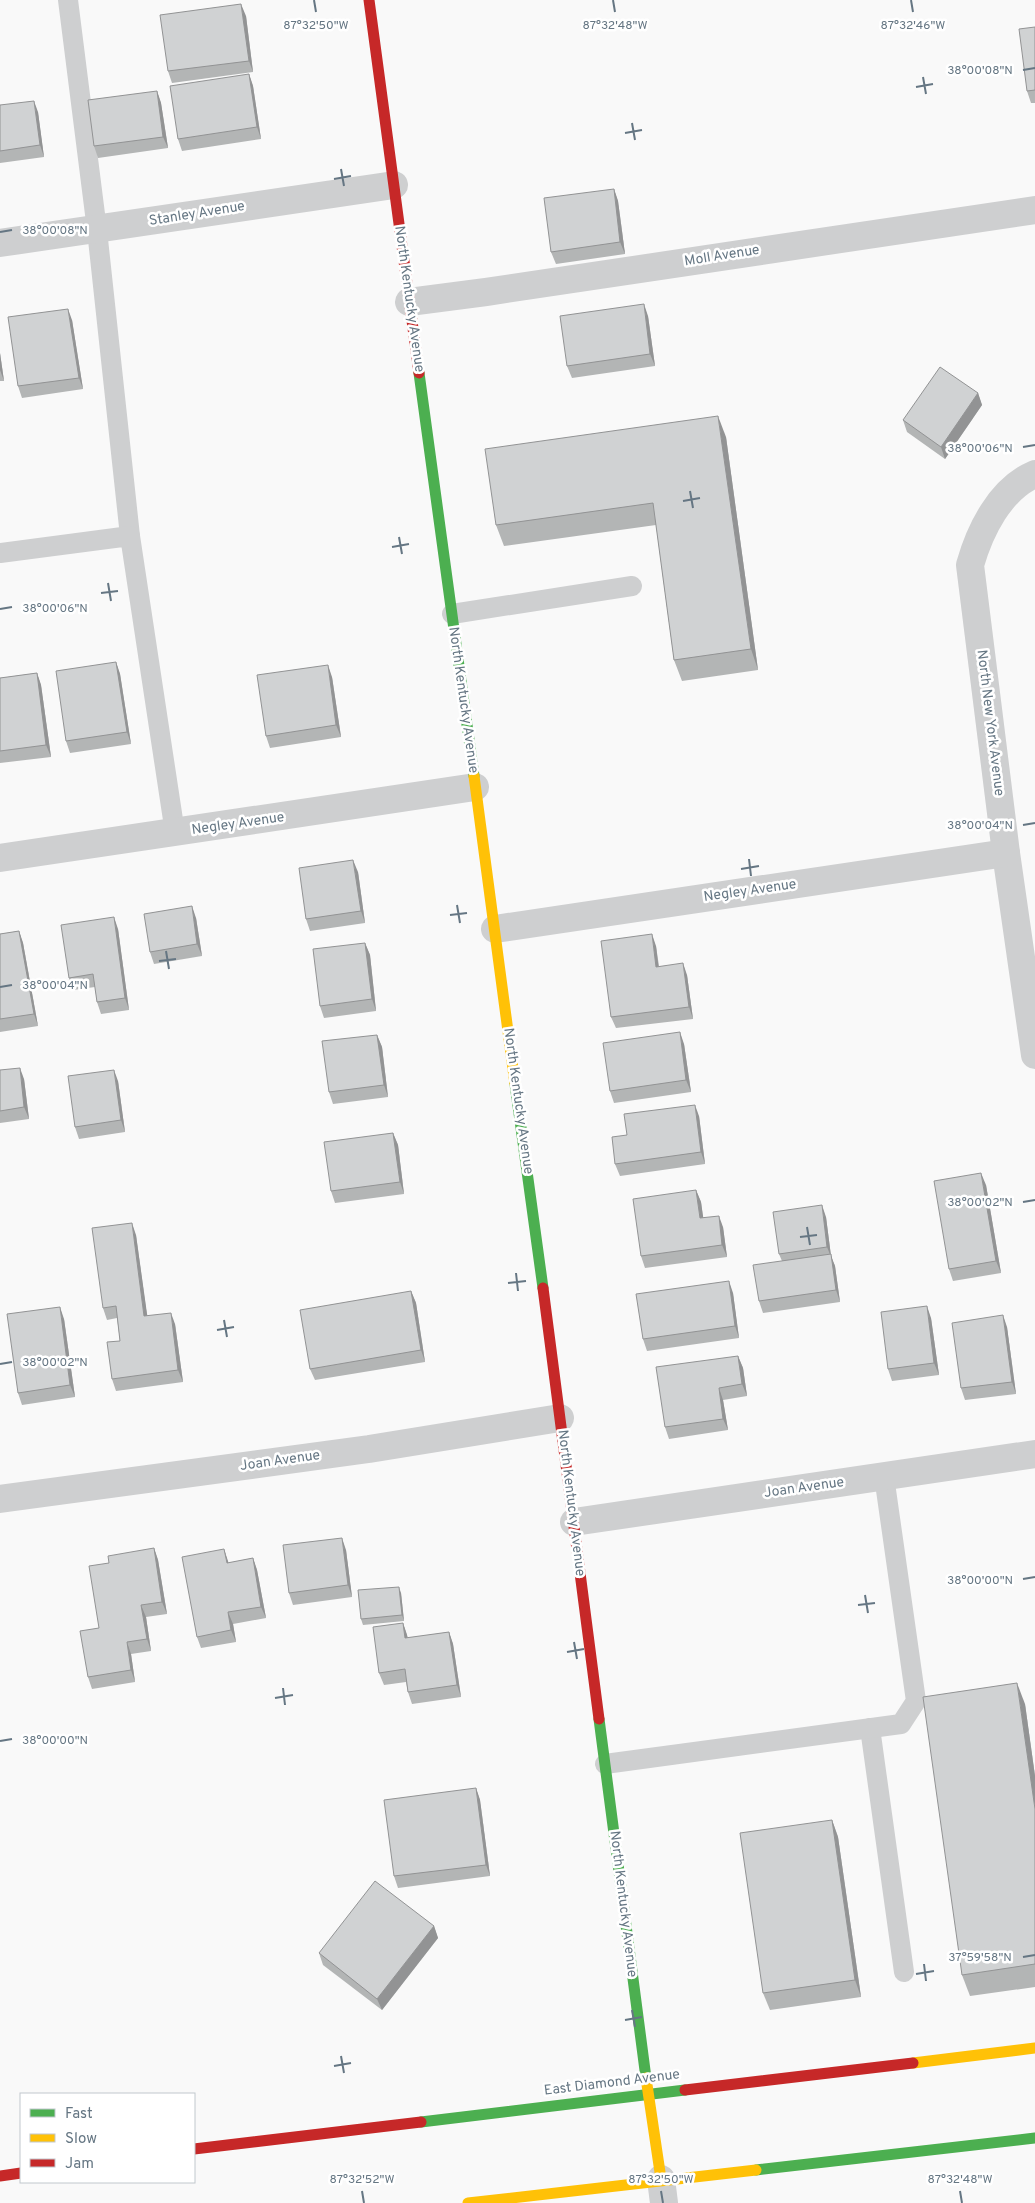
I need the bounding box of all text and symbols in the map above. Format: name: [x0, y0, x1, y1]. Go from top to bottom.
text: 87°32'50"W: [283, 18, 349, 34]
text: 87°32'48"W: [583, 18, 647, 34]
text: 87°32'46"W: [881, 18, 945, 34]
text: 38°00'08"N: [947, 63, 1013, 79]
street label: Stanley Avenue: [148, 198, 246, 230]
text: 38°00'08"N: [22, 223, 88, 239]
street label: North Kentucky Avenue: [390, 225, 428, 373]
street label: Moll Avenue: [683, 242, 761, 270]
text: 38°00'06"N: [947, 441, 1013, 457]
text: 38°00'06"N: [22, 601, 88, 617]
street label: North Kentucky Avenue: [444, 626, 482, 774]
street label: North New York Avenue: [973, 649, 1007, 797]
street label: Negley Avenue: [191, 809, 285, 839]
text: 38°00'04"N: [947, 818, 1013, 834]
street label: Negley Avenue: [703, 876, 797, 906]
text: 38°00'04"N: [22, 978, 88, 994]
street label: North Kentucky Avenue: [499, 1027, 537, 1175]
text: 38°00'02"N: [947, 1195, 1013, 1211]
text: 38°00'02"N: [22, 1355, 88, 1371]
street label: North Kentucky Avenue: [554, 1429, 588, 1577]
street label: Joan Avenue: [239, 1447, 321, 1475]
street label: Joan Avenue: [763, 1474, 845, 1502]
text: 38°00'00"N: [947, 1573, 1013, 1589]
text: 38°00'00"N: [22, 1733, 88, 1749]
street label: North Kentucky Avenue: [606, 1830, 640, 1978]
text: 37°59'58"N: [948, 1950, 1012, 1966]
street label: East Diamond Avenue: [543, 2066, 681, 2100]
legend: [20, 2093, 195, 2183]
text: Fast: [65, 2105, 93, 2124]
text: Slow: [65, 2130, 97, 2149]
text: Jam: [65, 2155, 94, 2174]
text: 87°32'52"W: [330, 2172, 394, 2188]
text: 87°32'50"W: [628, 2172, 694, 2188]
text: 87°32'48"W: [928, 2172, 992, 2188]

